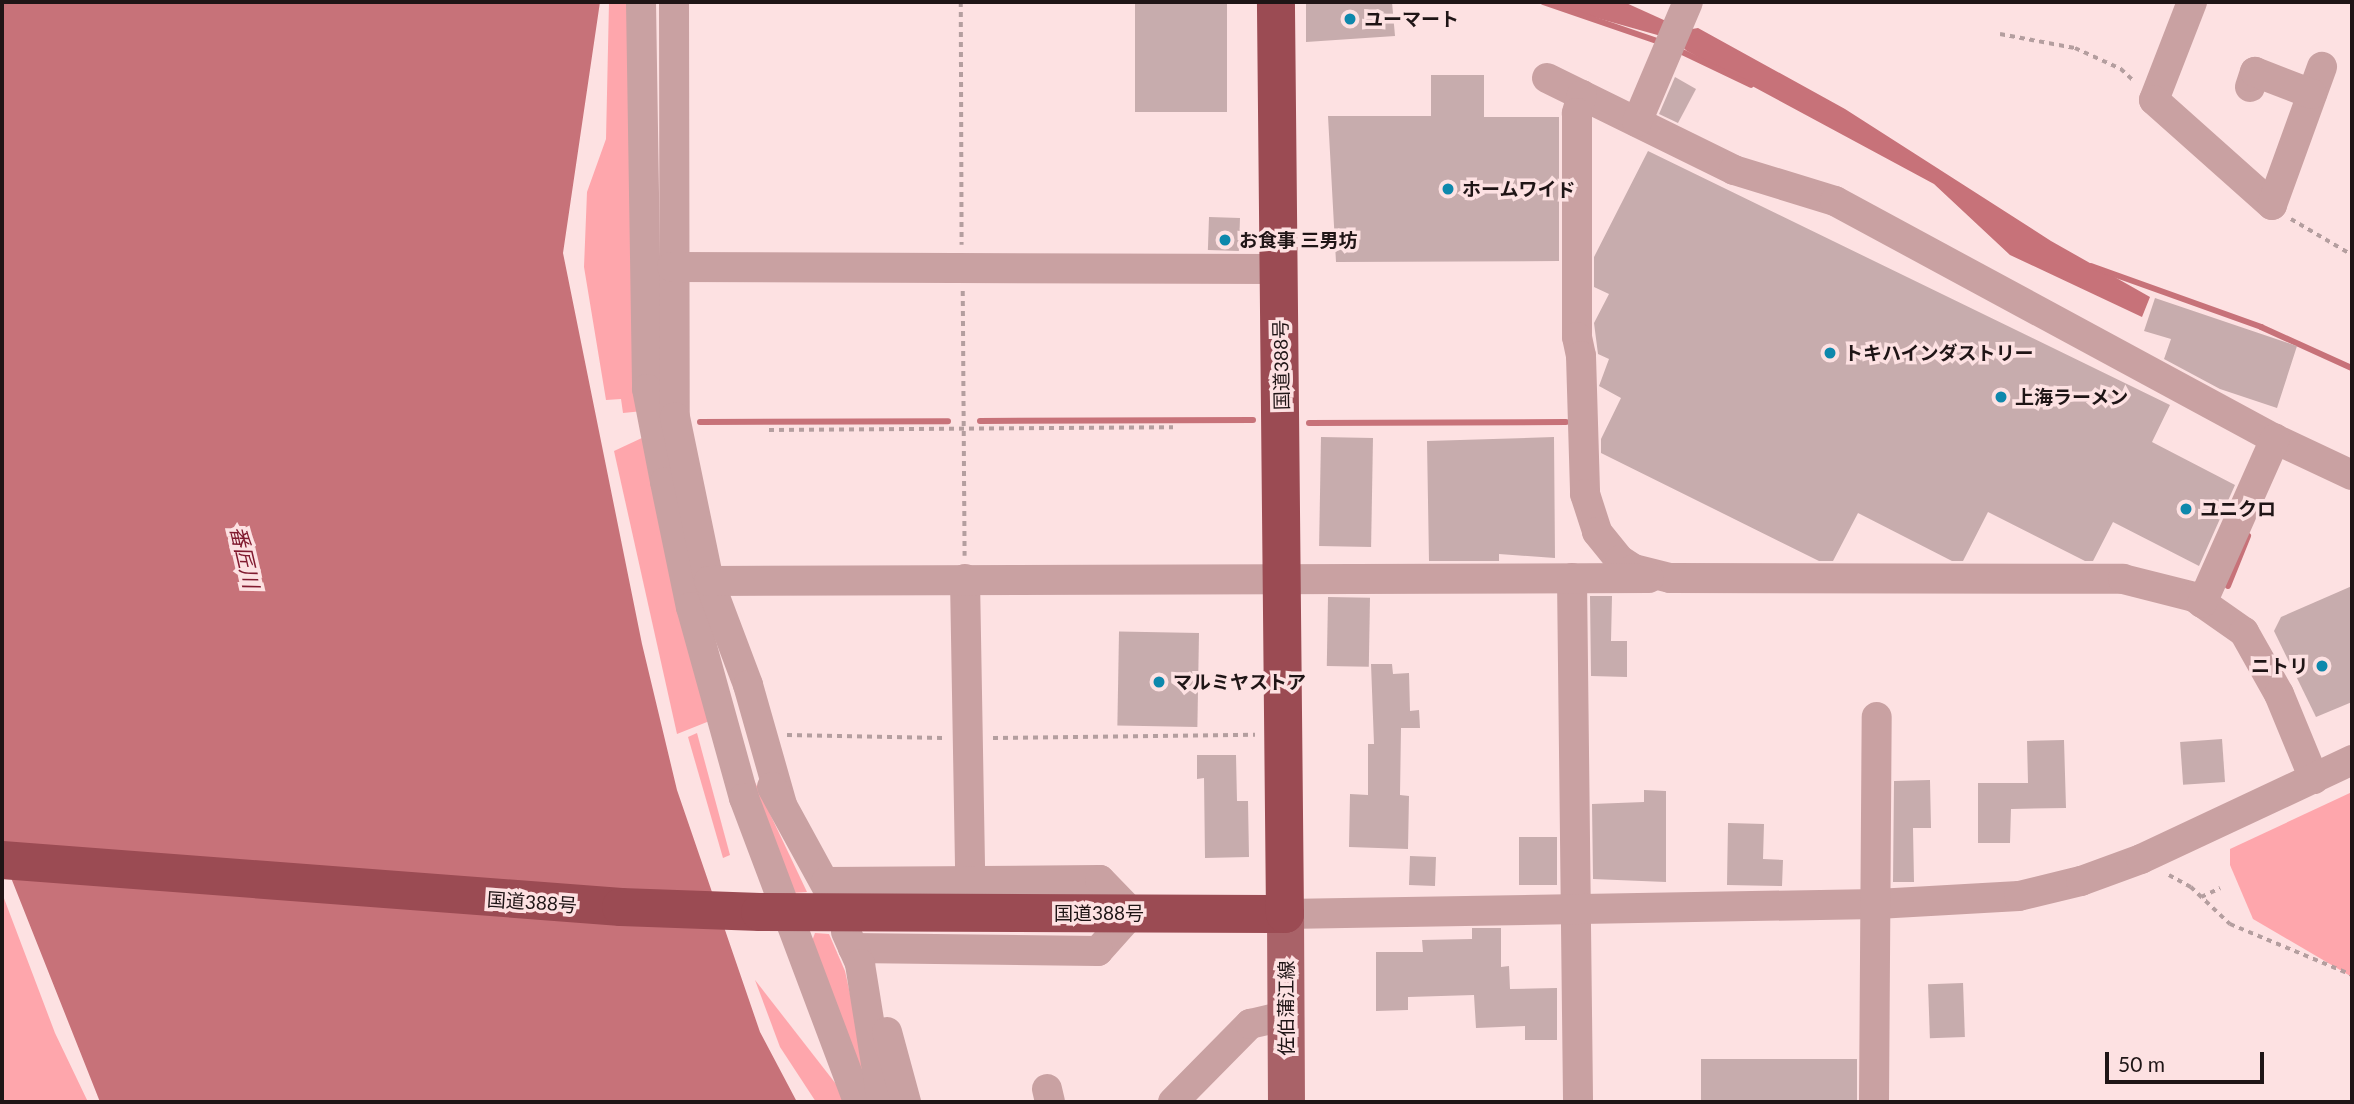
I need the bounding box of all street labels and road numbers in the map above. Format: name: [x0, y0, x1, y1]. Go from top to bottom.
street label: 国道388号: [1269, 320, 1293, 410]
street label: 国道388号: [486, 887, 578, 917]
street label: 国道388号: [1054, 902, 1144, 924]
street label: 佐伯蒲江線: [1275, 961, 1297, 1055]

